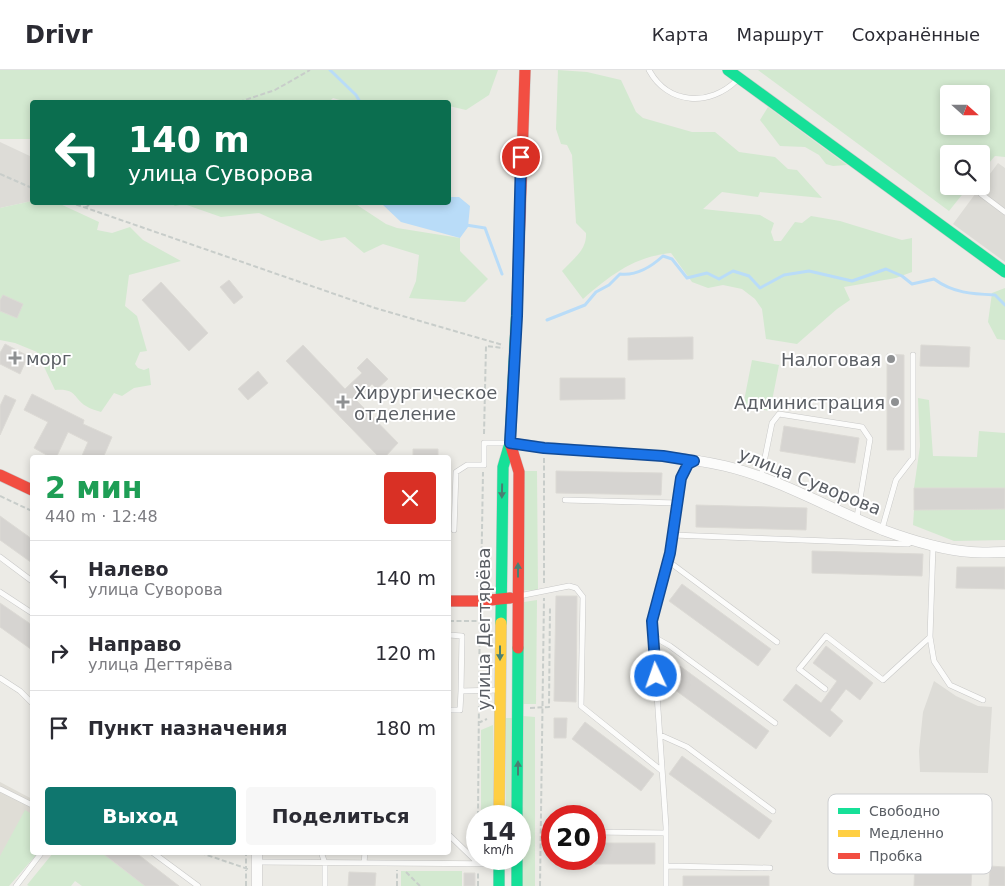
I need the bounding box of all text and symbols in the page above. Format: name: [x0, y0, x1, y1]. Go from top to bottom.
text: Drivr: [25, 21, 92, 49]
text: Карта: [652, 24, 709, 45]
text: Маршрут: [737, 24, 824, 45]
text: Сохранённые: [852, 24, 980, 45]
north arrow: [940, 85, 990, 135]
map controls: [940, 85, 990, 195]
icon: left: [45, 120, 110, 185]
text: 140 m: [128, 120, 250, 160]
pin: [500, 136, 542, 178]
icon: arrive: [507, 143, 535, 171]
button: search: [940, 145, 990, 195]
text: улица Суворова: [128, 161, 314, 186]
place label: морг: [26, 348, 71, 369]
place label: Налоговая: [781, 349, 881, 370]
marker: морг: [8, 351, 22, 365]
marker: Налоговая: [885, 353, 897, 365]
place label: Хирургическое отделение: [354, 382, 497, 424]
place label: Администрация: [734, 392, 885, 413]
marker: Хирургическое отделение: [336, 395, 350, 409]
marker: Администрация: [889, 396, 901, 408]
street label: улица Суворова: [736, 443, 884, 519]
text: 2 мин: [45, 470, 143, 505]
button: close: [384, 472, 436, 524]
one-way arrow: [498, 483, 506, 499]
text: 440 m · 12:48: [45, 507, 158, 526]
street label: улица Дегтярёва: [473, 548, 494, 710]
text: Налево: [88, 558, 169, 580]
one-way arrow: [515, 562, 523, 578]
icon: left: [45, 564, 73, 592]
text: 140 m: [375, 567, 436, 589]
text: улица Суворова: [88, 580, 223, 599]
text: Направо: [88, 633, 181, 655]
icon: right: [45, 639, 73, 667]
text: 120 m: [375, 642, 436, 664]
one-way arrow: [496, 646, 504, 662]
position arrow: [629, 649, 681, 701]
text: улица Дегтярёва: [88, 655, 233, 674]
icon: arrive: [45, 714, 73, 742]
text: Пункт назначения: [88, 717, 287, 739]
text: 180 m: [375, 717, 436, 739]
one-way arrow: [514, 759, 522, 775]
button: Выход: [45, 787, 236, 845]
button: Поделиться: [246, 787, 436, 845]
legend: [828, 794, 992, 874]
text: Свободно: [869, 803, 940, 819]
speed limit sign: 20: [541, 805, 606, 870]
text: 14: [481, 817, 516, 846]
text: Медленно: [869, 825, 944, 841]
text: km/h: [483, 843, 514, 857]
text: Пробка: [869, 848, 923, 864]

